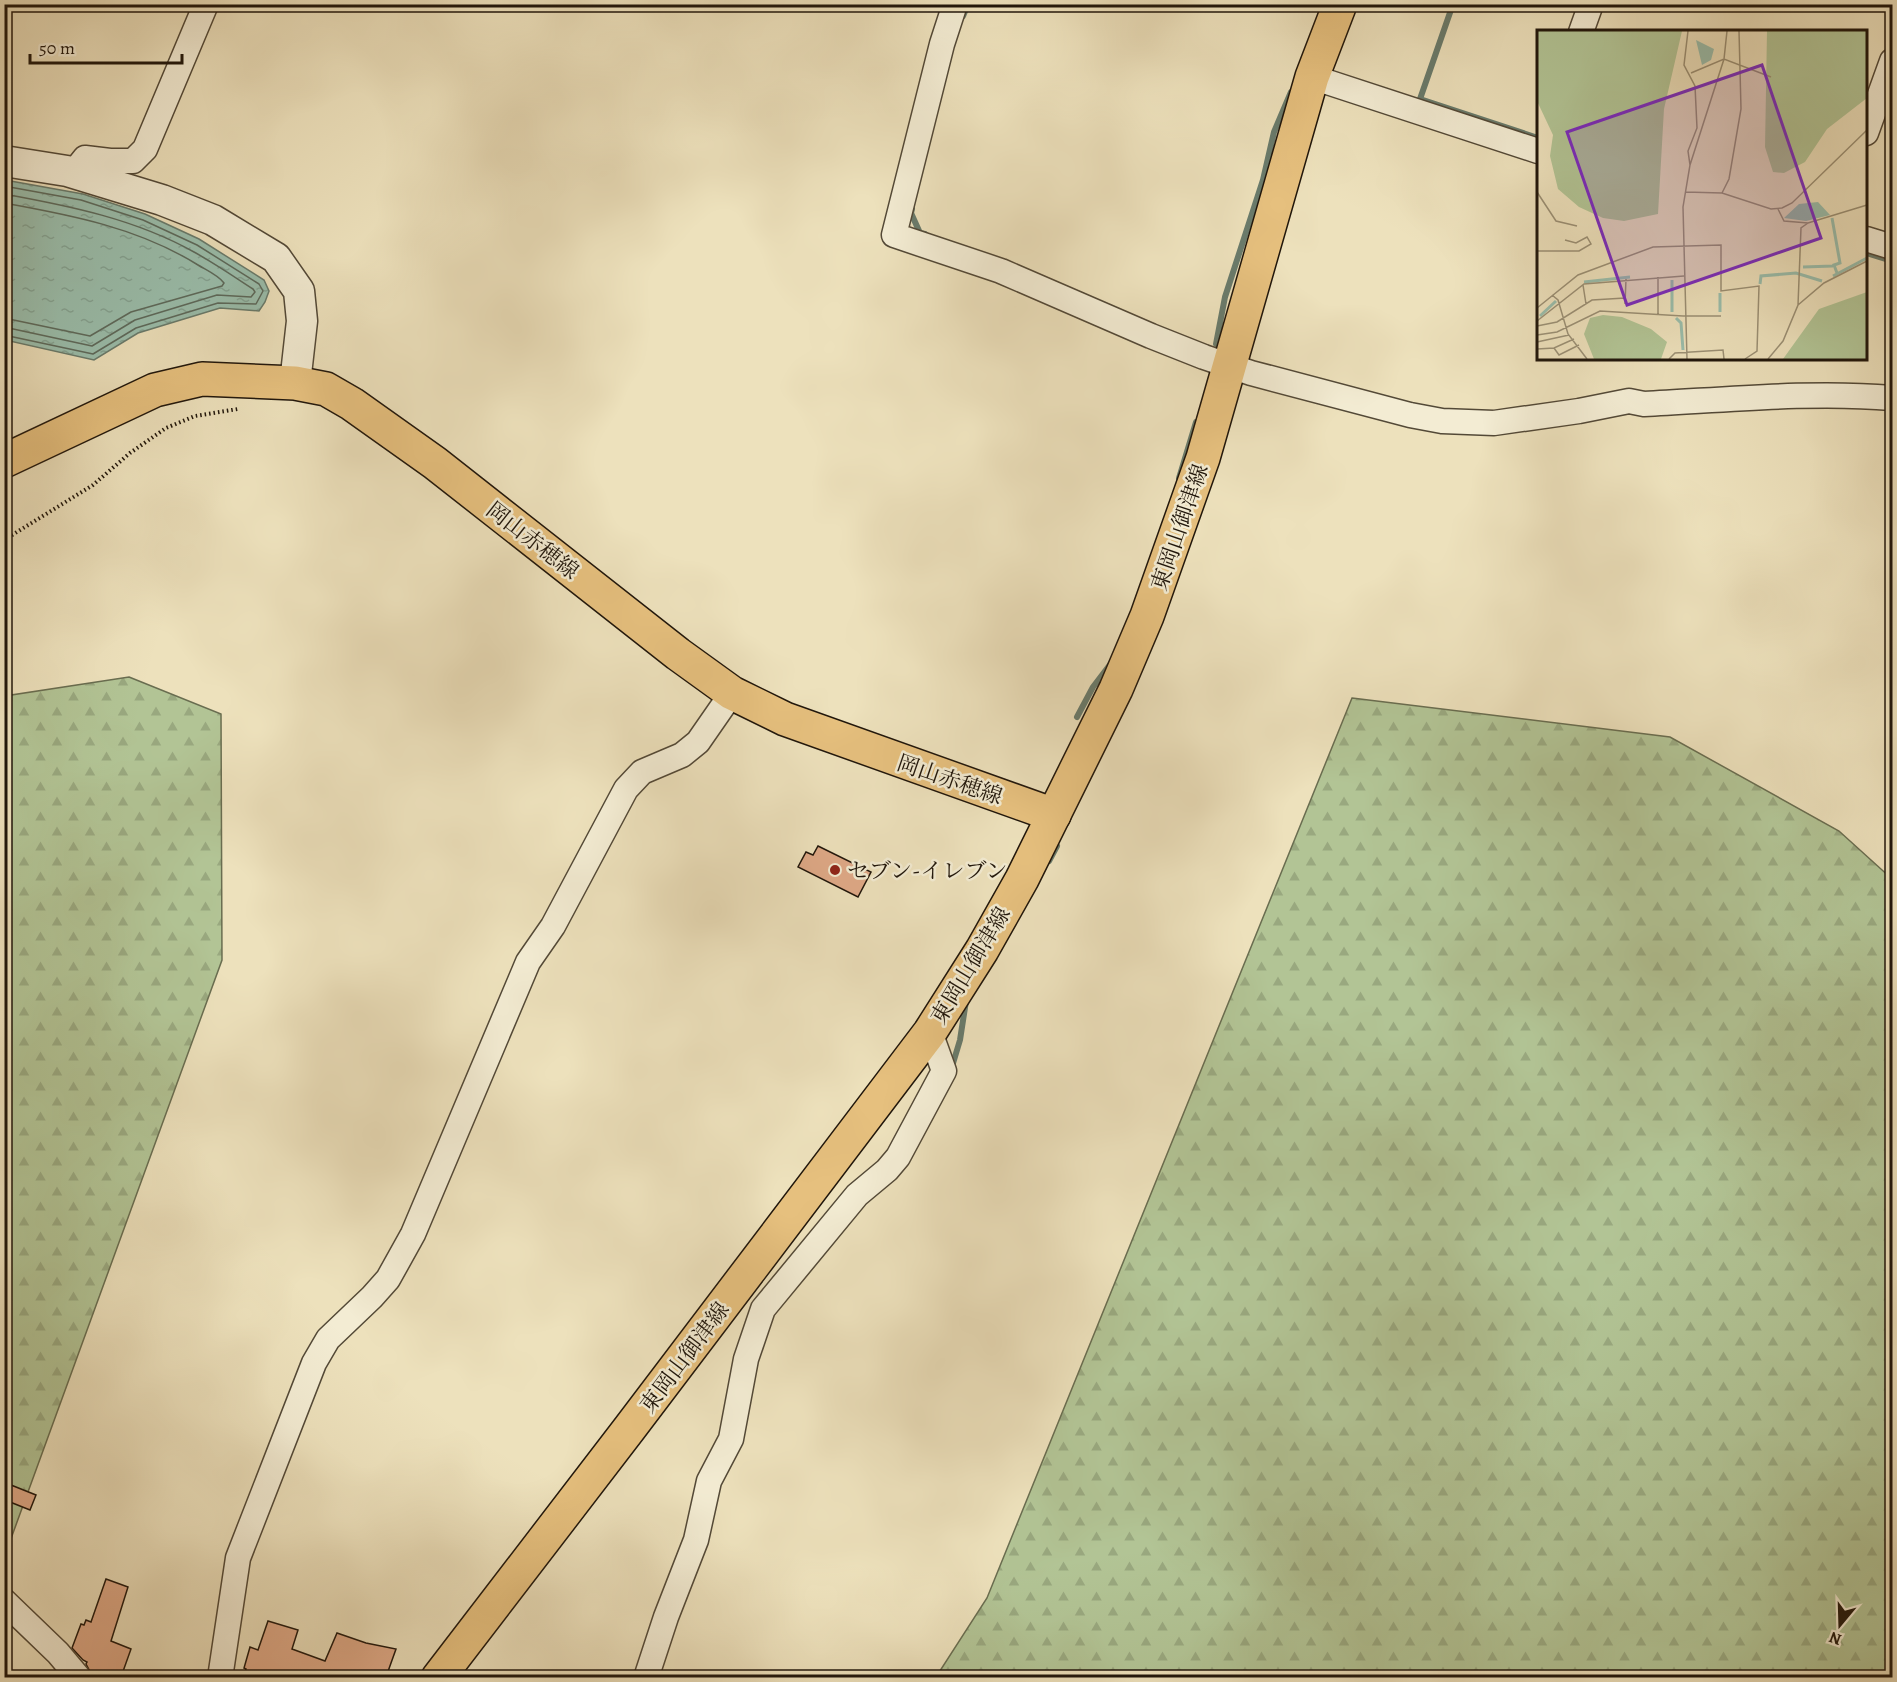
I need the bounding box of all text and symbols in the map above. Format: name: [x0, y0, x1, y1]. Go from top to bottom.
scale bar: [30, 27, 182, 65]
inset map: [1537, 30, 1867, 360]
text: 50 m: [39, 36, 75, 60]
street label: 東岡山御津線: [1144, 460, 1216, 595]
street label: 岡山赤穂線: [480, 495, 585, 586]
street label: 岡山赤穂線: [893, 748, 1007, 812]
place label: セブン-イレブン: [847, 856, 1008, 886]
marker: セブン-イレブン: [828, 863, 842, 877]
street label: 東岡山御津線: [924, 901, 1018, 1030]
street label: 東岡山御津線: [633, 1296, 737, 1419]
north arrow: [1810, 1595, 1870, 1655]
text: N: [1826, 1626, 1845, 1651]

